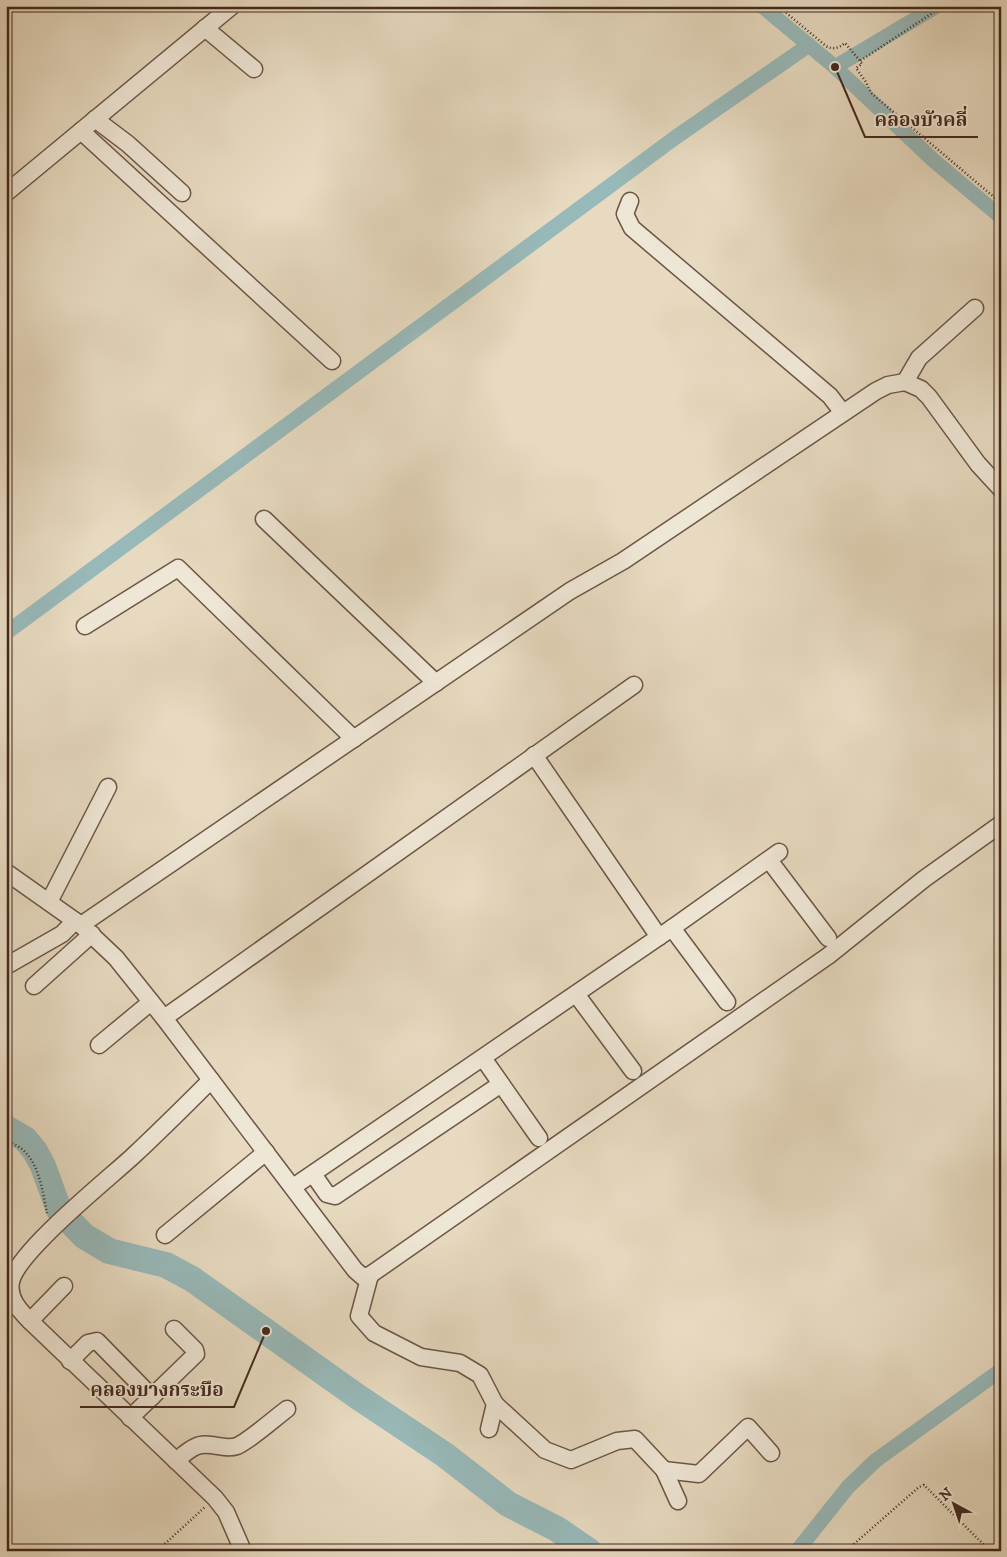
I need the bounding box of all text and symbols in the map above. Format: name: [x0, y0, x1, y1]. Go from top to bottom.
callout: คลองบัวคลี่: [865, 103, 978, 137]
text: คลองบัวคลี่: [875, 105, 967, 132]
callout: คลองบางกระบือ: [80, 1373, 234, 1407]
text: คลองบางกระบือ: [90, 1379, 224, 1402]
north arrow: [930, 1480, 980, 1530]
text: N: [936, 1484, 957, 1505]

